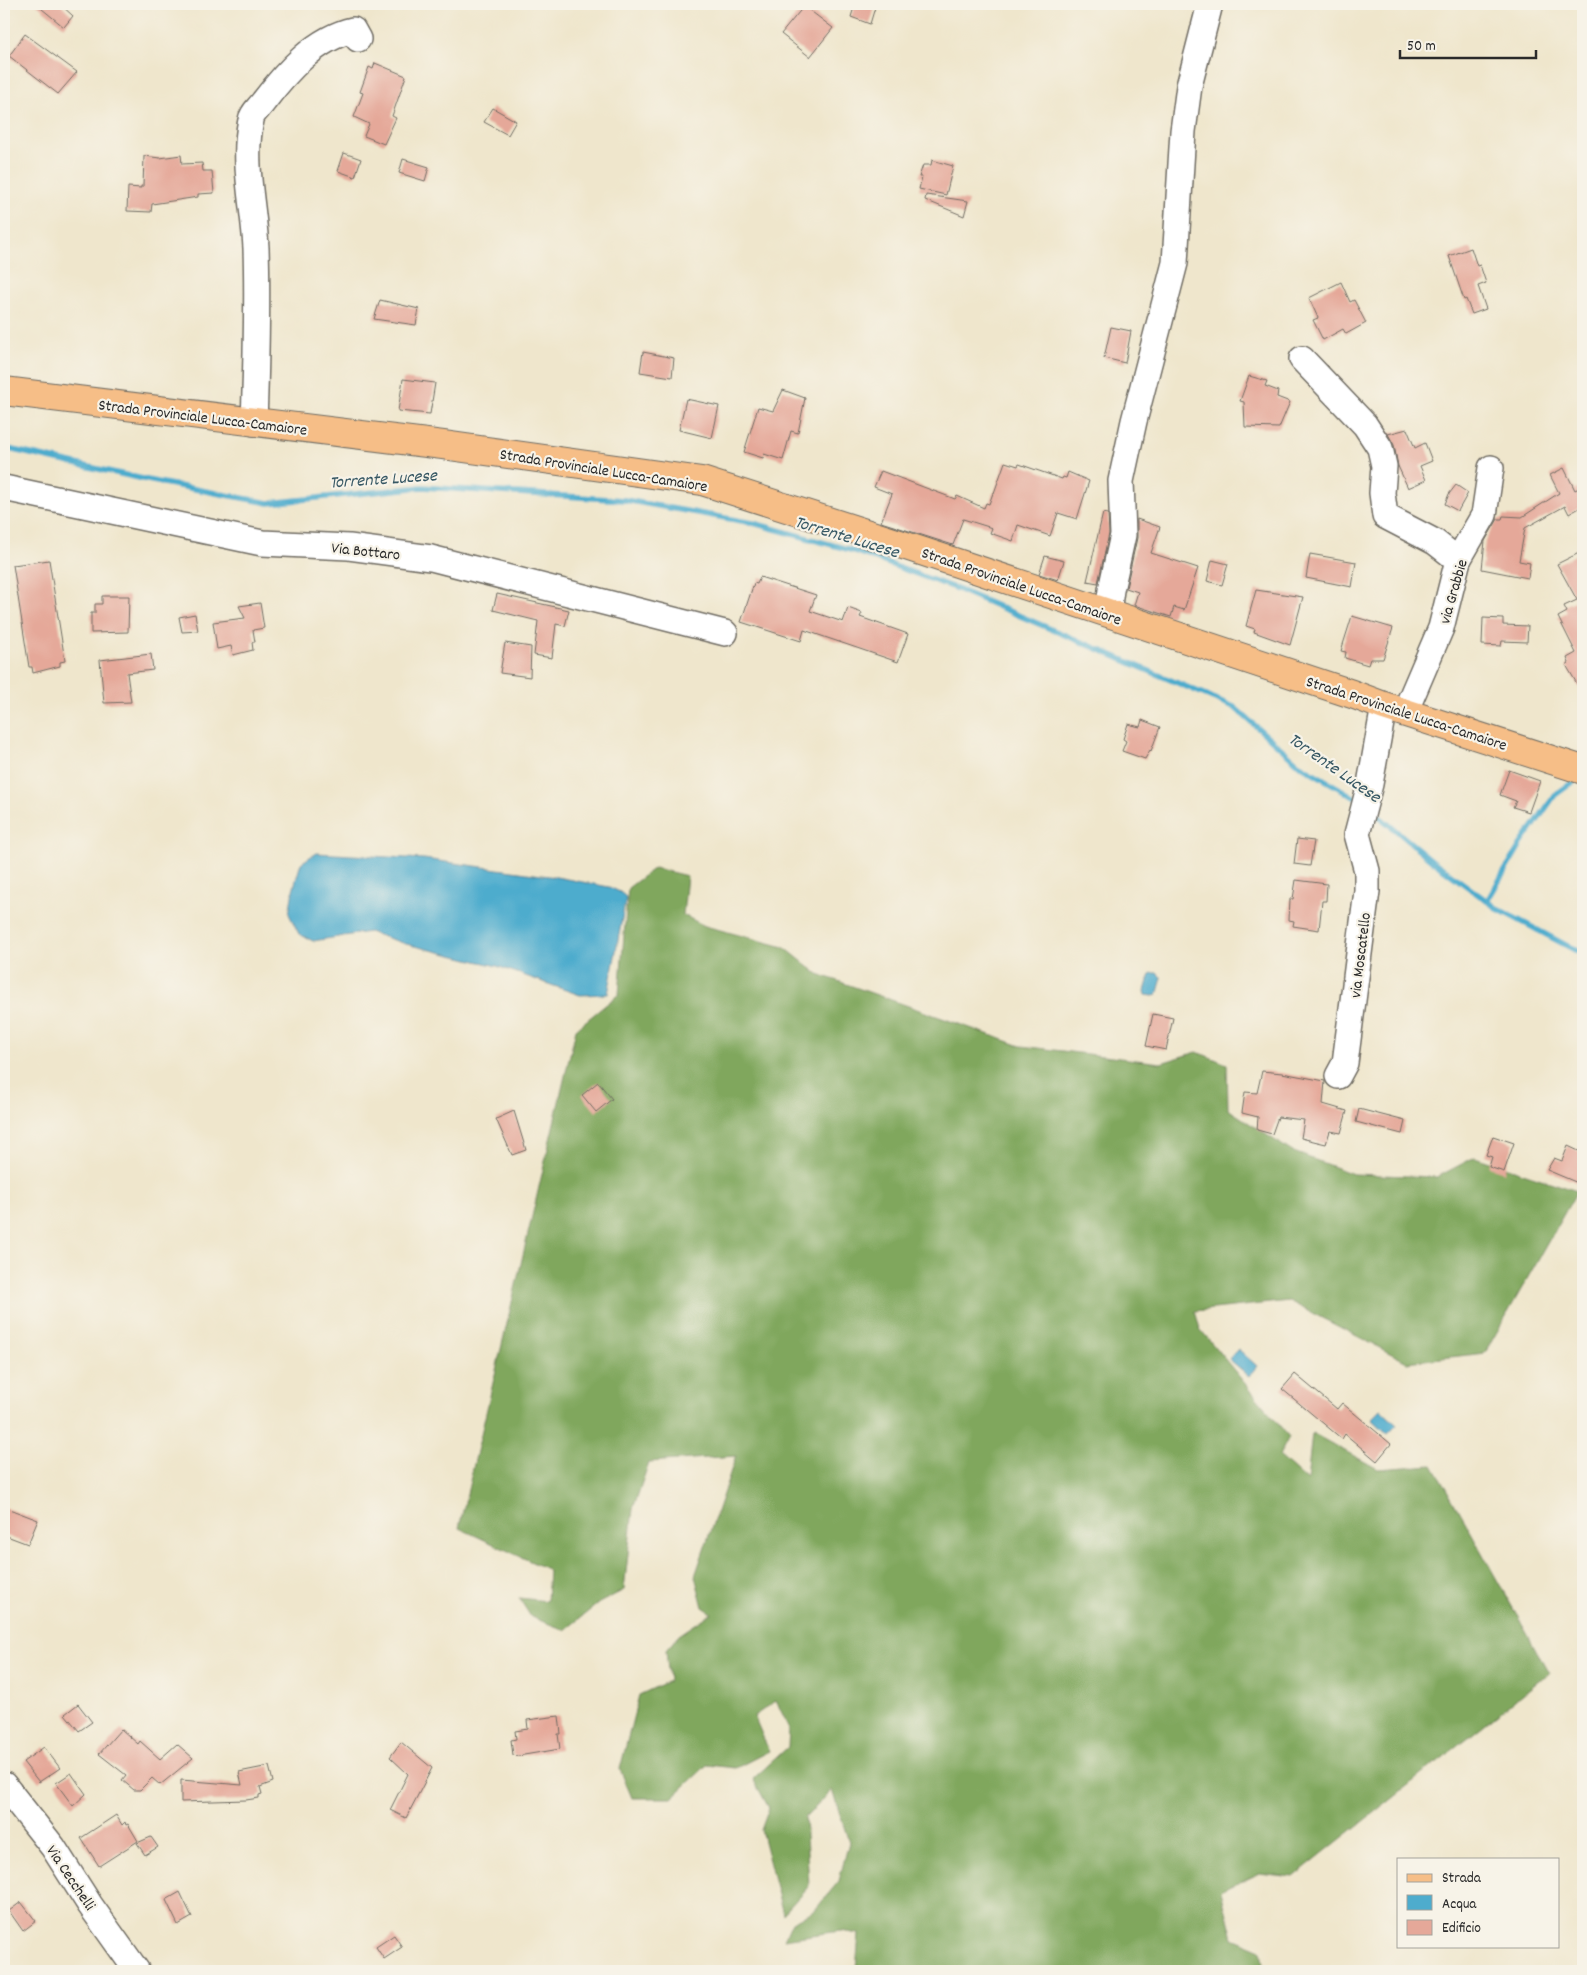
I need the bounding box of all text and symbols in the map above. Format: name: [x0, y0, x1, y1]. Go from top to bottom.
scale bar: [1400, 28, 1536, 60]
text: 50 m: [1407, 36, 1436, 58]
street label: Strada Provinciale Lucca-Camaiore: [97, 394, 308, 443]
street label: Strada Provinciale Lucca-Camaiore: [498, 444, 709, 499]
water label: Torrente Lucese: [329, 464, 439, 497]
water label: Torrente Lucese: [791, 511, 902, 566]
street label: Via Bottaro: [330, 537, 401, 568]
street label: Strada Provinciale Lucca-Camaiore: [918, 542, 1124, 632]
street label: via Grabbie: [1434, 557, 1475, 627]
street label: Strada Provinciale Lucca-Camaiore: [1303, 671, 1510, 758]
water label: Torrente Lucese: [1282, 728, 1386, 811]
street label: via Moscatello: [1345, 911, 1378, 999]
street label: Via Cecchelli: [40, 1841, 100, 1916]
legend: [1397, 1858, 1560, 1948]
text: Strada: [1442, 1868, 1482, 1890]
text: Acqua: [1442, 1894, 1477, 1916]
text: Edificio: [1442, 1918, 1481, 1940]

